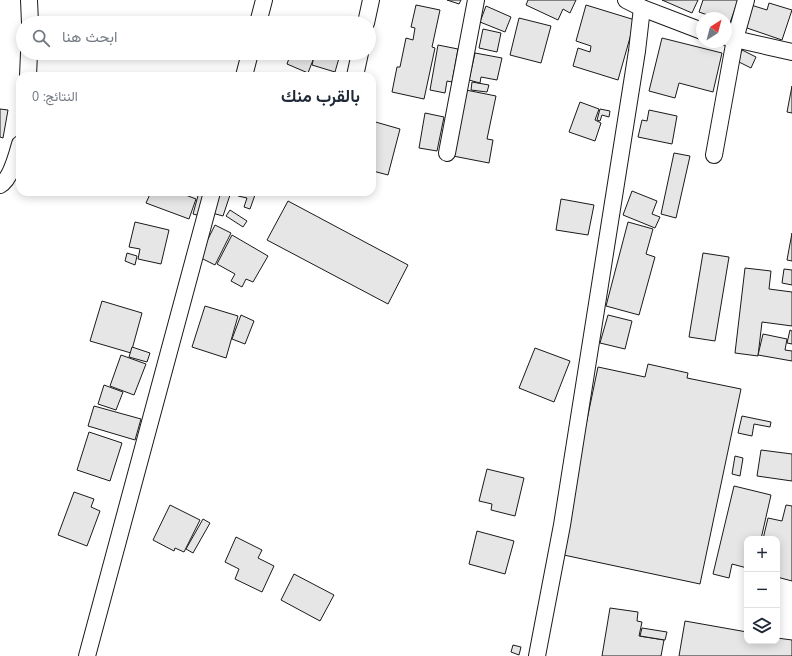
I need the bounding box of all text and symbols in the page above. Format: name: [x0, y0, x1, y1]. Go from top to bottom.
north arrow: [696, 12, 732, 48]
search box: [16, 16, 376, 60]
icon: search: [30, 27, 52, 49]
text: ابحث هنا: [62, 27, 117, 46]
text: بالقرب منك: [281, 85, 360, 107]
text: النتائج: 0: [32, 88, 78, 105]
map controls: [744, 536, 780, 644]
button: +: [744, 536, 780, 572]
button: −: [744, 572, 780, 608]
button: layers: [744, 608, 780, 644]

